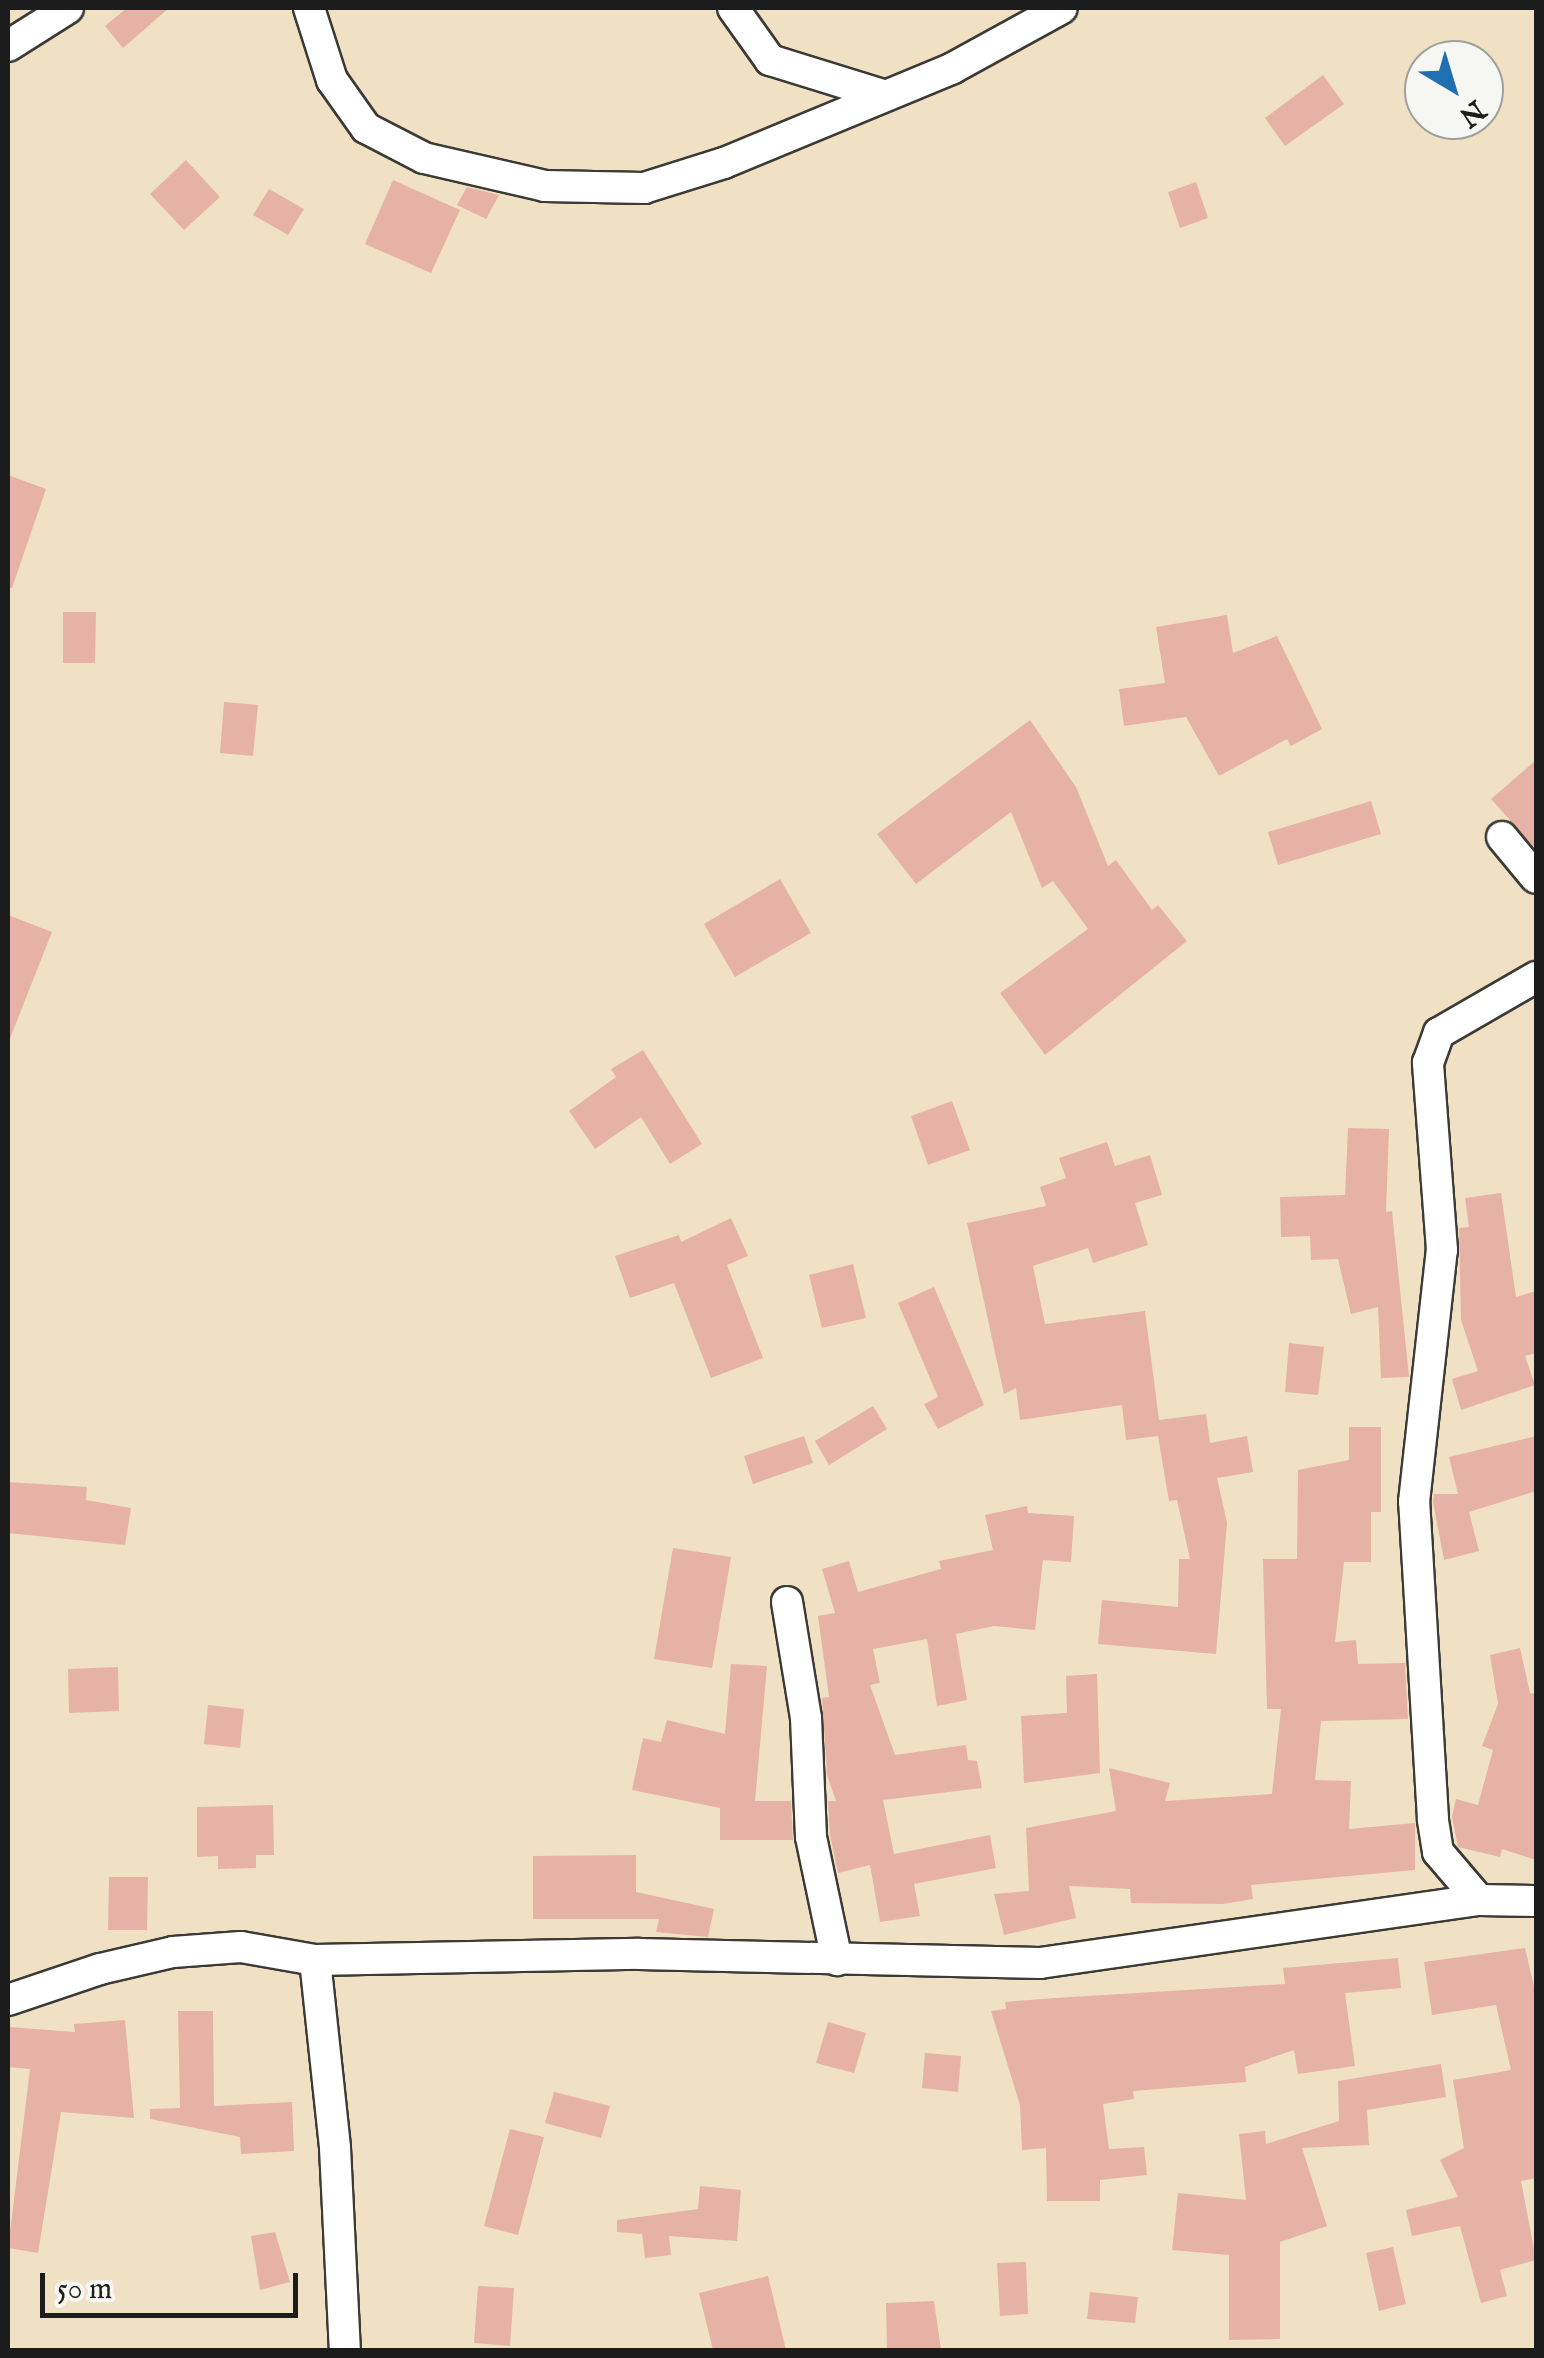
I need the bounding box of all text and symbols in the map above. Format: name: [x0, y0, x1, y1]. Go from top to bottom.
north arrow: [1404, 40, 1504, 140]
text: N: [1451, 91, 1492, 134]
scale bar: [45, 2253, 302, 2315]
text: 50 m: [57, 2271, 112, 2309]

